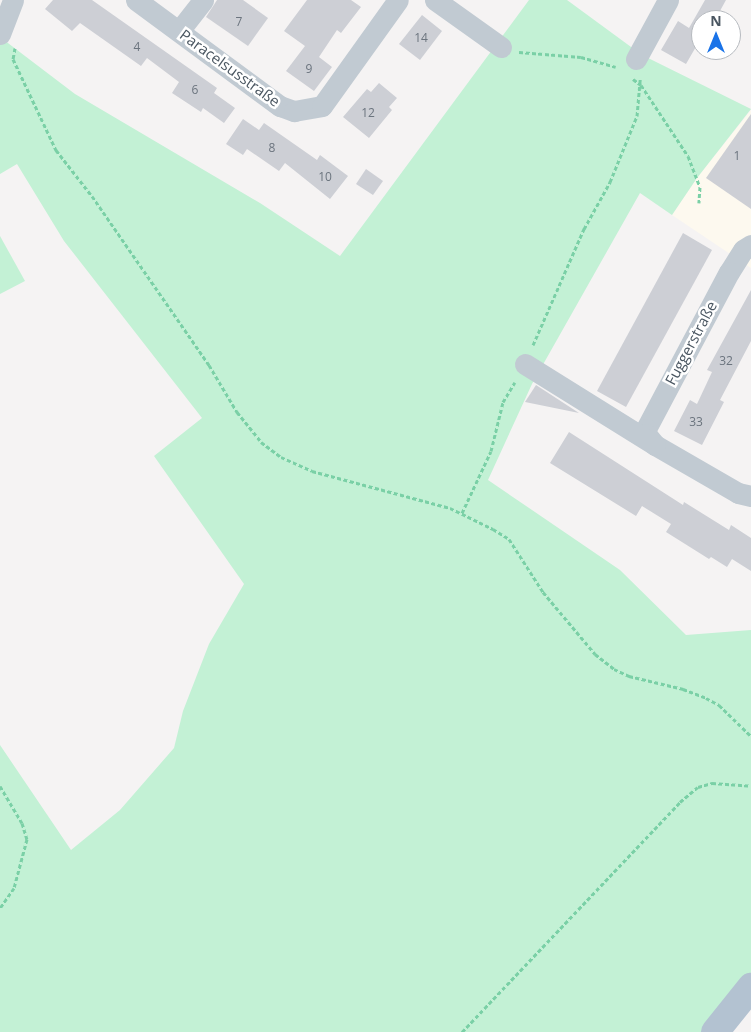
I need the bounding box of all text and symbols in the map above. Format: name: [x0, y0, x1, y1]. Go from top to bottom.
north arrow: [691, 10, 741, 60]
text: N: [710, 11, 722, 30]
house number: 7: [236, 15, 242, 29]
street label: Paracelsusstraße: [176, 26, 284, 110]
house number: 14: [414, 31, 428, 45]
house number: 4: [134, 40, 140, 54]
house number: 9: [306, 62, 312, 76]
house number: 6: [192, 83, 198, 97]
house number: 12: [361, 106, 375, 120]
house number: 8: [269, 141, 275, 155]
house number: 1: [734, 149, 740, 163]
house number: 10: [318, 170, 332, 184]
street label: Fuggerstraße: [661, 298, 721, 388]
house number: 32: [719, 354, 733, 368]
house number: 33: [689, 415, 703, 429]

